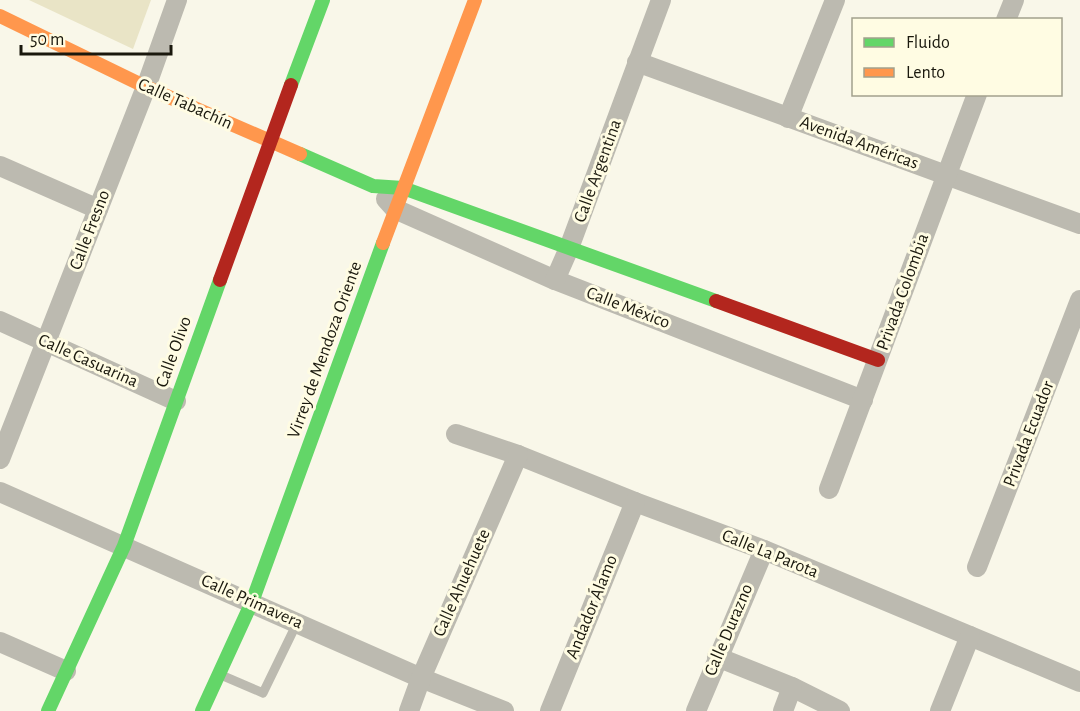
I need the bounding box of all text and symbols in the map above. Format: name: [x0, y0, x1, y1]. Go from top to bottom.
scale bar: [21, 18, 171, 56]
legend: [852, 18, 1062, 96]
text: 50 m: [30, 31, 64, 49]
text: Fluido: [906, 34, 950, 52]
text: Lento: [906, 64, 945, 82]
street label: Calle Tabachín: [135, 75, 235, 133]
street label: Avenida Américas: [797, 113, 921, 173]
street label: Calle Argentina: [571, 117, 625, 225]
street label: Calle Fresno: [67, 187, 113, 272]
street label: Privada Colombia: [874, 231, 932, 353]
street label: Virrey de Mendoza Oriente: [285, 259, 365, 441]
street label: Calle México: [584, 284, 672, 332]
street label: Calle Olivo: [153, 314, 195, 390]
street label: Calle Casuarina: [35, 331, 141, 391]
street label: Privada Ecuador: [1001, 378, 1058, 489]
street label: Calle La Parota: [719, 526, 821, 582]
street label: Calle Ahuehuete: [430, 527, 494, 639]
street label: Andador Álamo: [560, 551, 621, 661]
street label: Calle Primavera: [198, 572, 306, 632]
street label: Calle Durazno: [702, 581, 756, 679]

